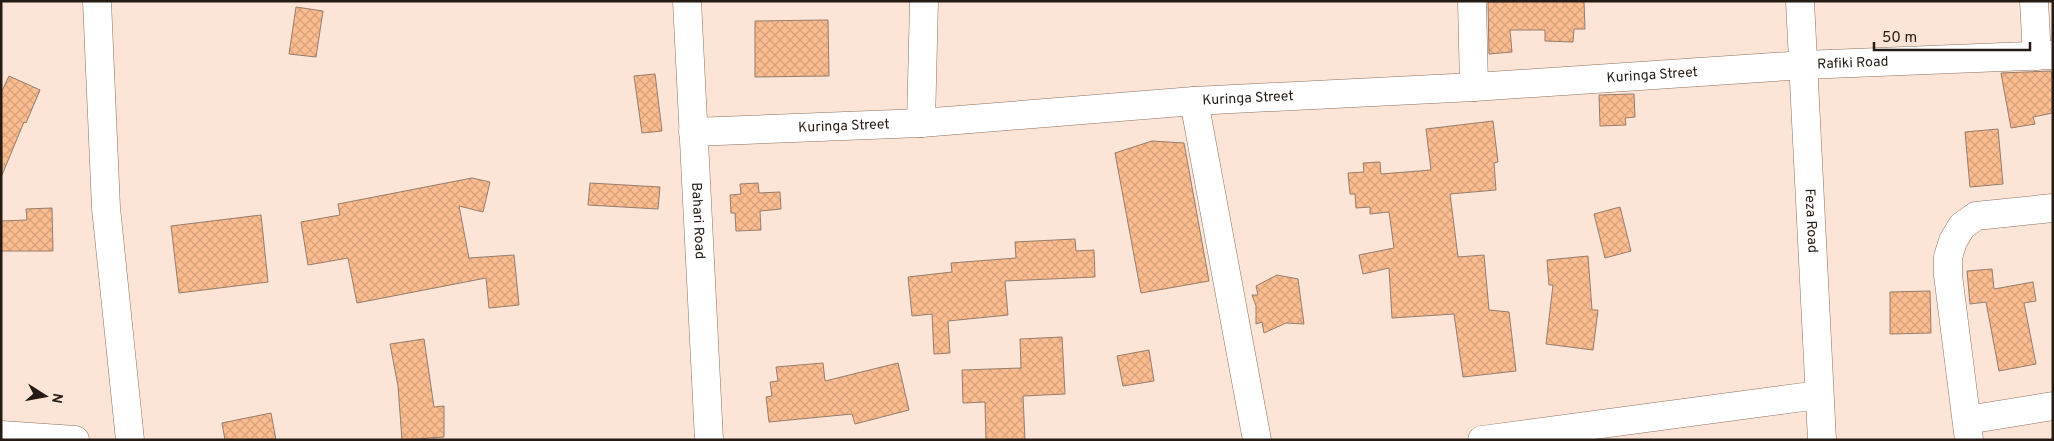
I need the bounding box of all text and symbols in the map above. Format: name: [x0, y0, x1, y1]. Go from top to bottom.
scale bar: [1874, 20, 2030, 52]
text: 50 m: [1882, 29, 1917, 48]
street label: Rafiki Road: [1817, 53, 1889, 73]
street label: Kuringa Street: [1606, 64, 1698, 87]
street label: Kuringa Street: [1202, 88, 1294, 109]
street label: Kuringa Street: [798, 116, 890, 136]
street label: Bahari Road: [688, 182, 708, 260]
street label: Feza Road: [1801, 188, 1821, 253]
north arrow: [20, 371, 70, 421]
text: N: [47, 392, 66, 405]

